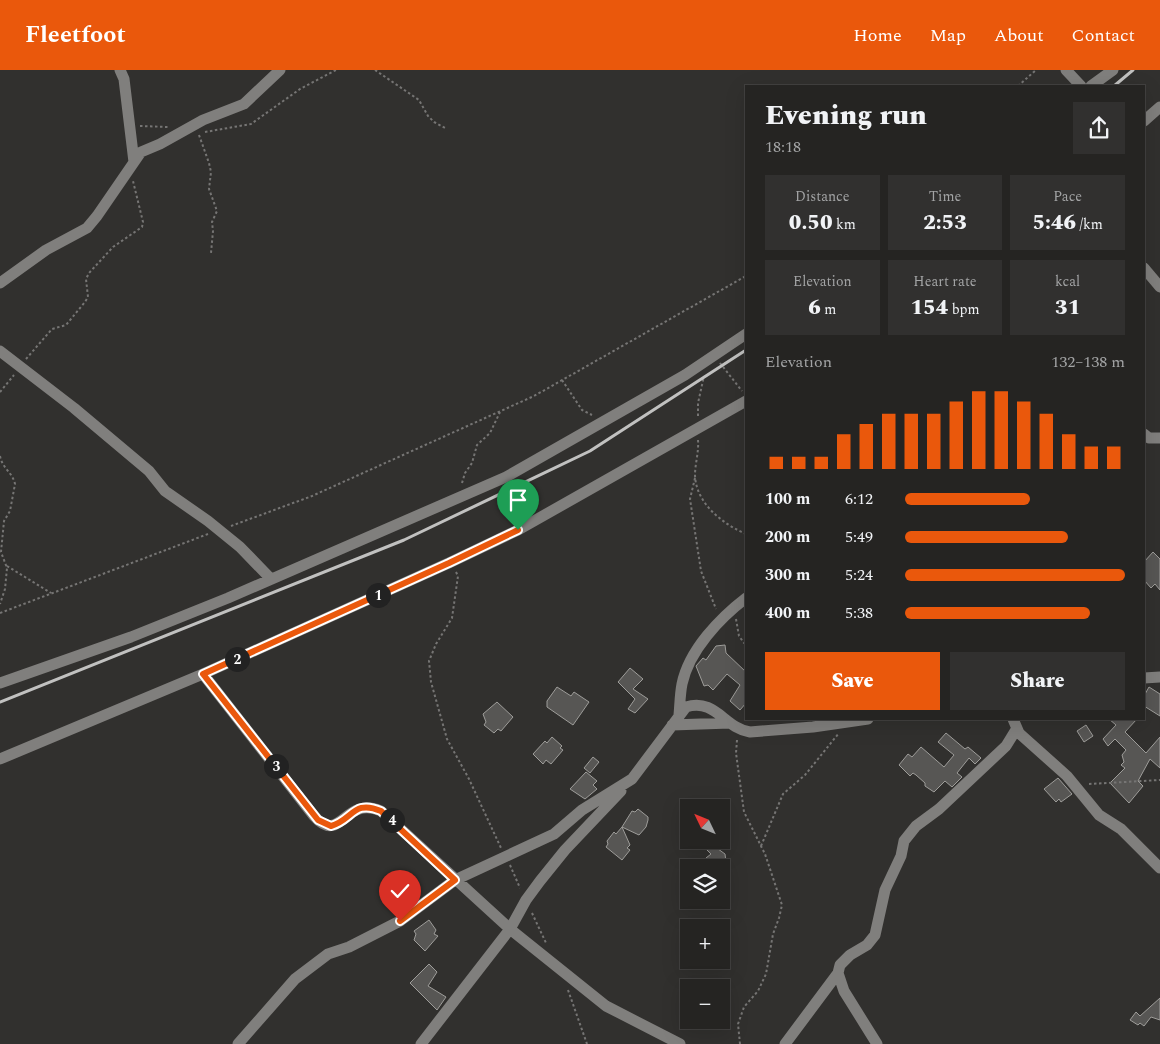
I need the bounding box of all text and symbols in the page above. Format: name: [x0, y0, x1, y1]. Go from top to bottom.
text: Fleetfoot: [25, 17, 126, 53]
text: Home: [853, 22, 902, 49]
text: Map: [930, 22, 966, 49]
text: About: [994, 22, 1044, 49]
text: Contact: [1072, 22, 1135, 49]
text: Evening run: [765, 94, 927, 137]
button: share: [1073, 102, 1125, 154]
text: 18:18: [765, 135, 801, 159]
text: Distance: [795, 186, 850, 207]
text: Time: [929, 186, 961, 207]
text: Pace: [1053, 186, 1082, 207]
text: 0.50: [789, 207, 832, 239]
text: 2:53: [923, 207, 967, 239]
text: 5:46: [1032, 207, 1076, 239]
text: km: [832, 214, 856, 235]
text: /km: [1076, 214, 1103, 235]
text: Elevation: [793, 271, 852, 292]
text: Heart rate: [913, 271, 977, 292]
text: kcal: [1055, 271, 1080, 292]
text: 6: [808, 292, 821, 324]
text: 154: [910, 292, 948, 324]
text: 31: [1055, 292, 1080, 324]
text: m: [821, 299, 836, 320]
text: bpm: [948, 299, 980, 320]
text: Elevation: [765, 350, 832, 374]
text: 132–138 m: [1051, 350, 1125, 374]
pin: [497, 479, 539, 530]
icon: arrive: [504, 486, 532, 514]
text: 100 m: [765, 487, 810, 511]
text: 6:12: [845, 487, 873, 511]
text: 200 m: [765, 525, 810, 549]
text: 5:49: [845, 525, 873, 549]
text: 300 m: [765, 563, 810, 587]
text: 5:24: [845, 563, 873, 587]
pin: 1: [366, 582, 390, 608]
text: 1: [375, 585, 382, 606]
text: 400 m: [765, 601, 810, 625]
text: 5:38: [845, 601, 873, 625]
pin: 2: [224, 646, 250, 672]
text: 2: [234, 649, 241, 670]
button: Save: [765, 652, 940, 710]
button: Share: [950, 652, 1125, 710]
pin: 3: [264, 754, 288, 778]
text: 3: [273, 756, 280, 777]
north arrow: [680, 799, 730, 849]
map controls: [680, 799, 730, 1029]
pin: 4: [380, 808, 404, 832]
text: 4: [389, 810, 396, 831]
button: layers: [680, 859, 730, 909]
pin: [379, 870, 421, 921]
icon: check: [386, 877, 414, 905]
button: +: [680, 919, 730, 969]
button: −: [680, 979, 730, 1029]

